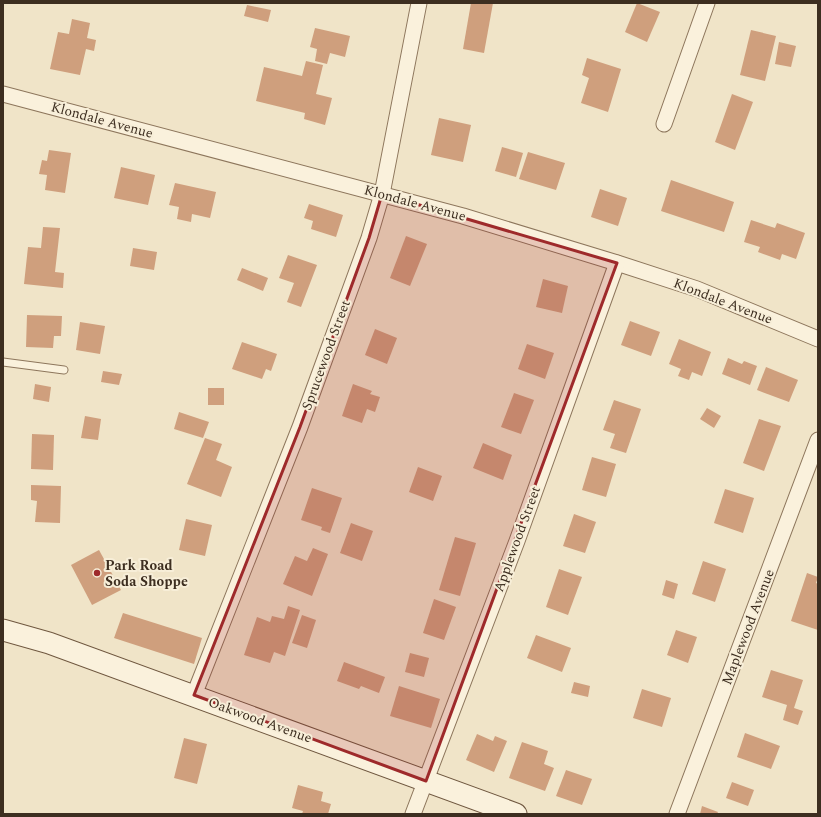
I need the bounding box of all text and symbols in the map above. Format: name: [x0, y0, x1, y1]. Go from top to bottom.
street label: Klondale Avenue: [49, 96, 156, 144]
street label: Klondale Avenue: [362, 179, 469, 227]
street label: Klondale Avenue: [670, 272, 776, 330]
street label: Sprucewood Street: [296, 297, 356, 413]
street label: Applewood Street: [488, 483, 546, 595]
place label: Park Road Soda Shoppe: [105, 555, 188, 592]
street label: Maplewood Avenue: [716, 566, 780, 688]
marker: Park Road Soda Shoppe: [92, 568, 102, 578]
street label: Oakwood Avenue: [205, 691, 315, 749]

